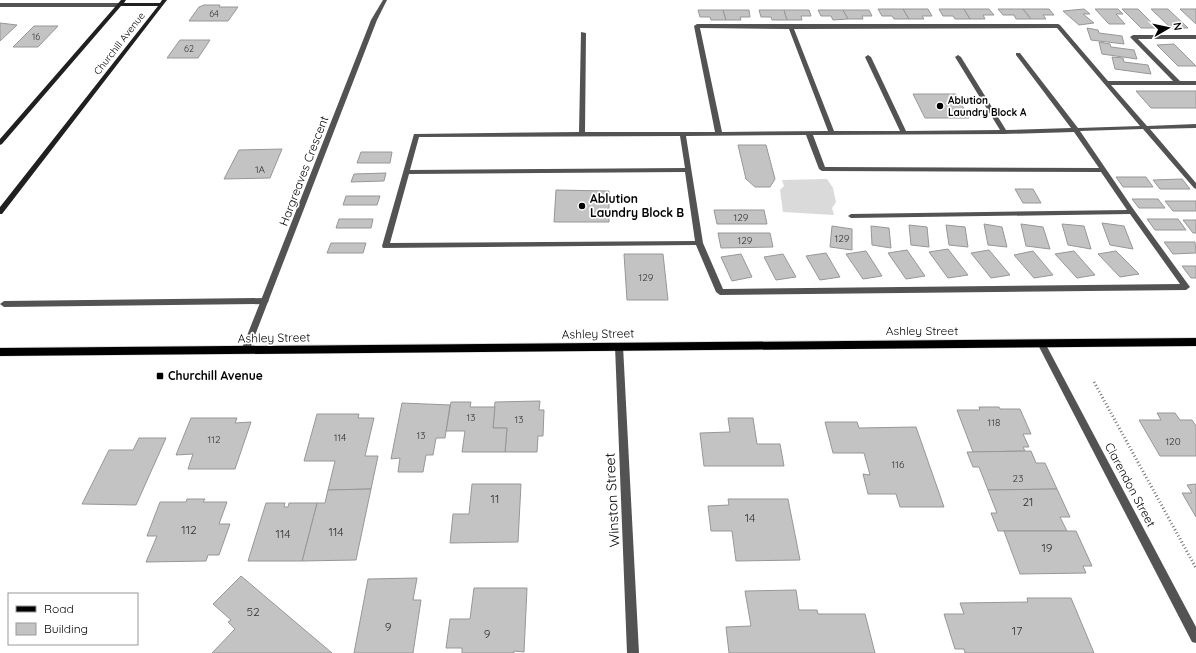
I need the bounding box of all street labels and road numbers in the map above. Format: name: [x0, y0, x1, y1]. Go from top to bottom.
street label: Churchill Avenue: [91, 9, 148, 77]
street label: Hargreaves Crescent: [276, 114, 331, 228]
street label: Ashley Street: [886, 323, 958, 338]
street label: Ashley Street: [562, 325, 634, 342]
street label: Ashley Street: [238, 329, 310, 346]
street label: Clarendon Street: [1102, 440, 1159, 530]
street label: Winston Street: [601, 452, 623, 548]

